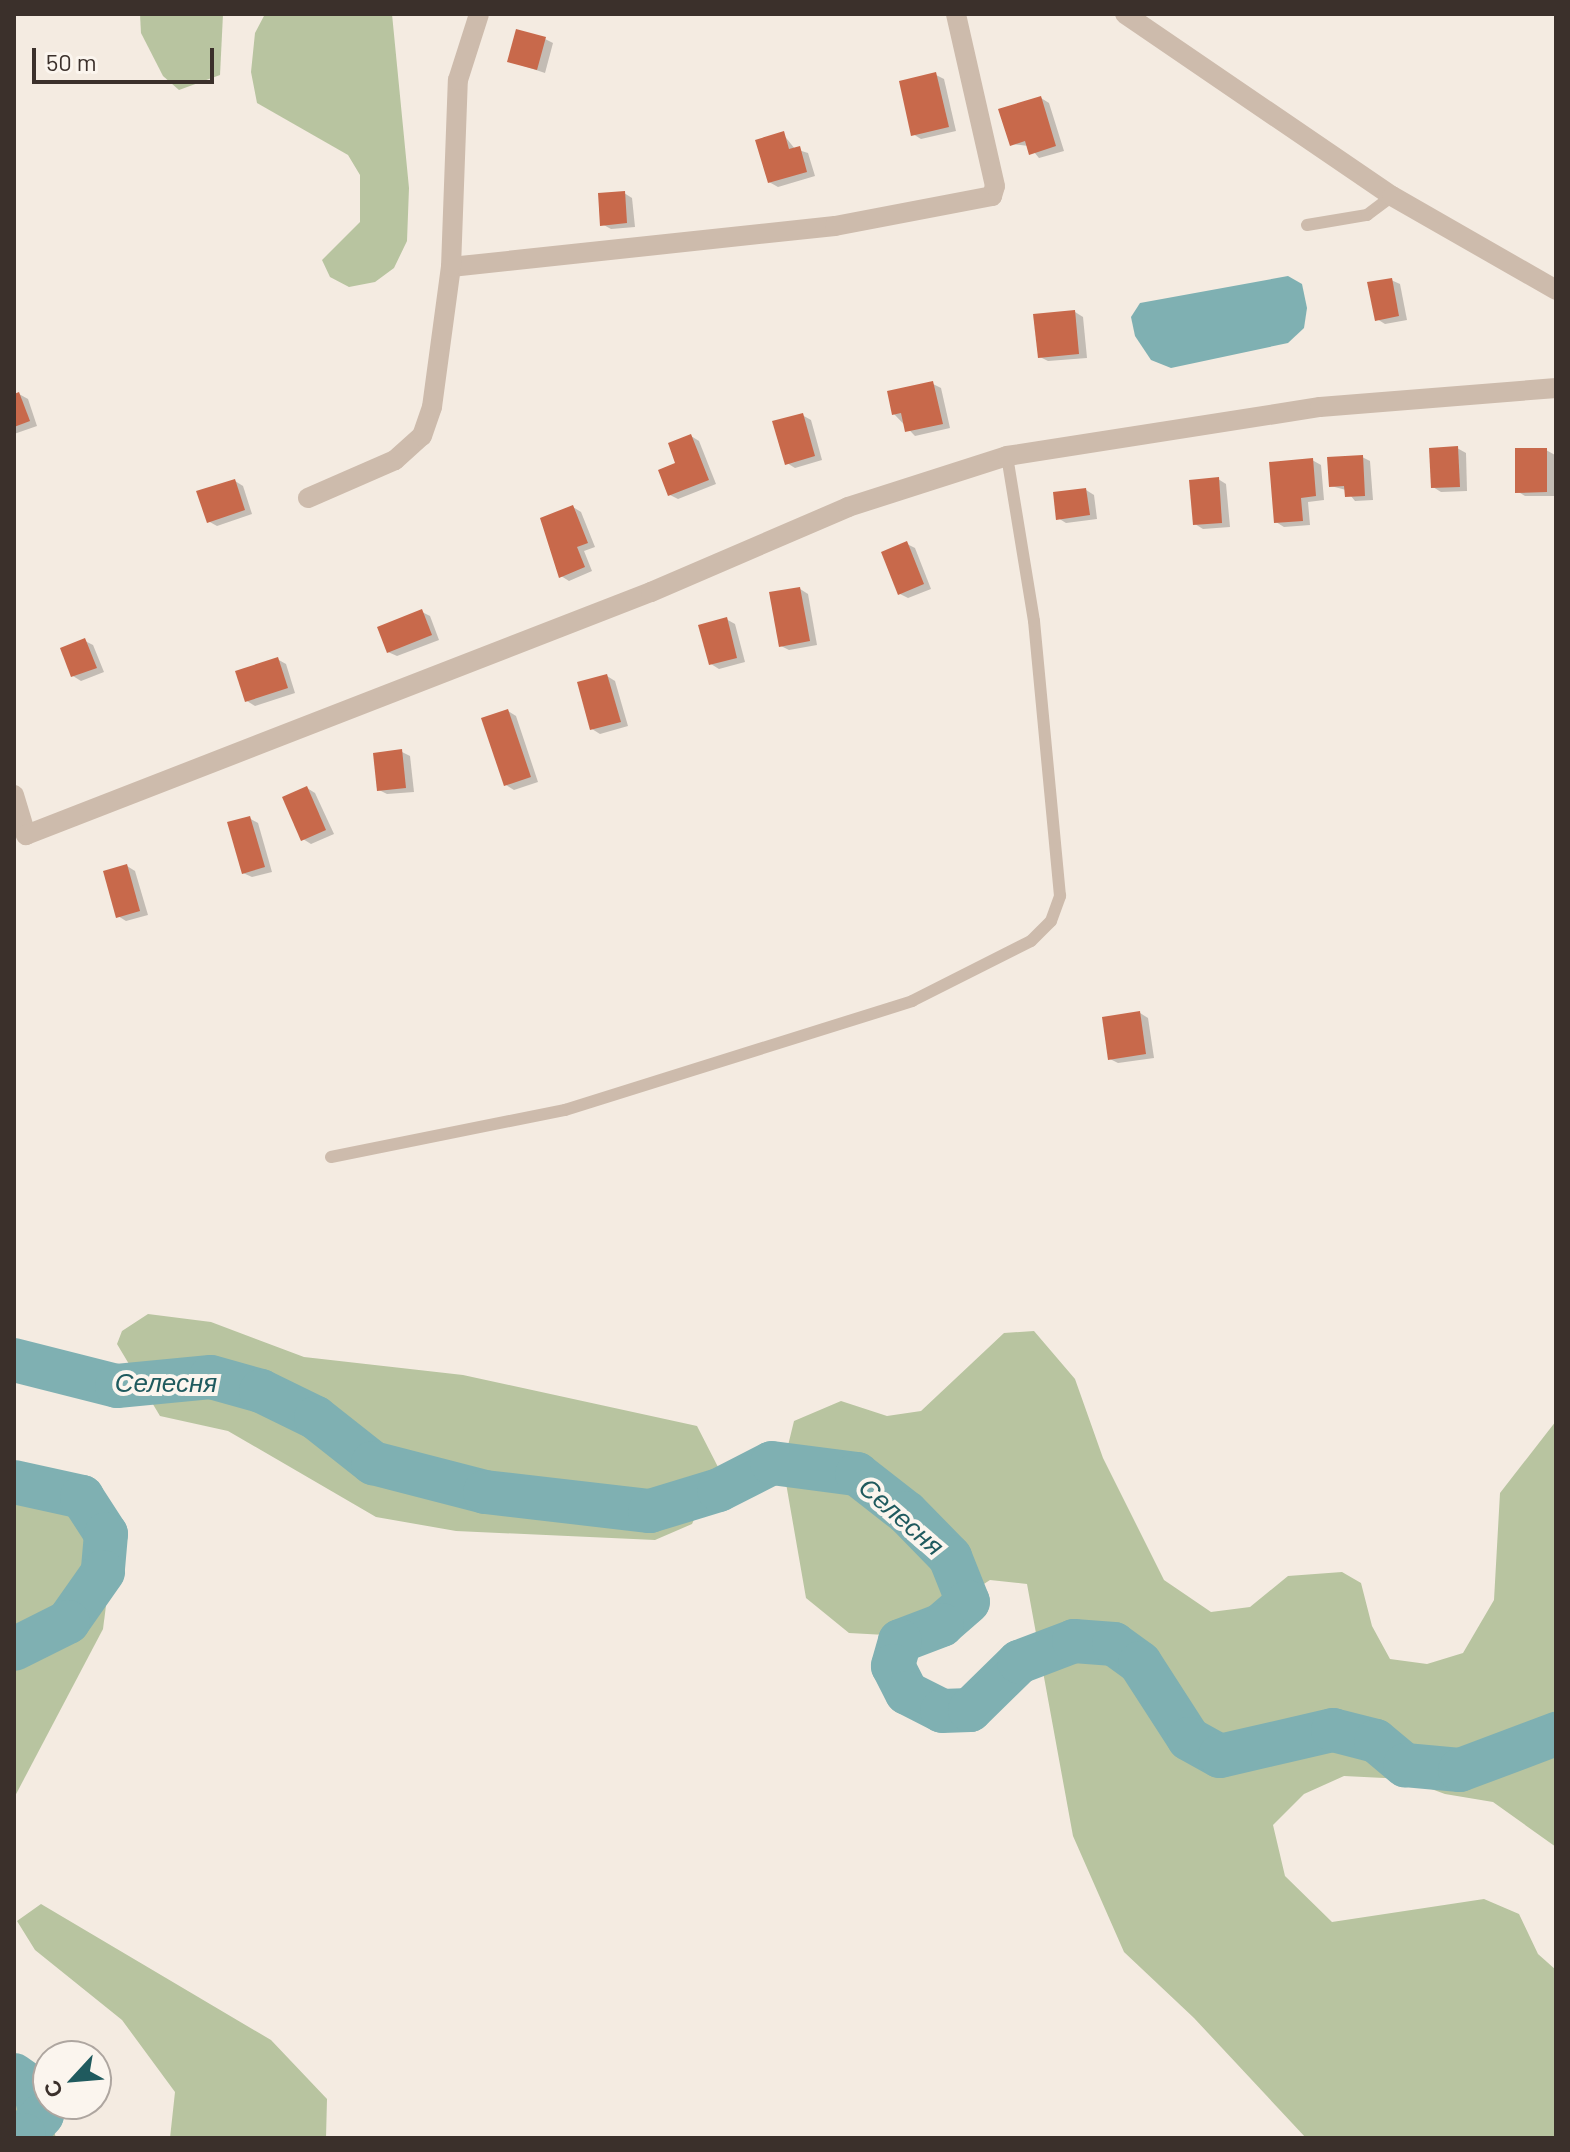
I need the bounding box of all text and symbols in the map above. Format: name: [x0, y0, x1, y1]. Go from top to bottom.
scale bar: [36, 32, 218, 82]
text: 50 m: [46, 47, 97, 76]
water label: Селесня: [115, 1366, 217, 1398]
water label: Селесня: [853, 1471, 951, 1561]
north arrow: [32, 2040, 112, 2120]
text: С: [37, 2077, 67, 2102]

